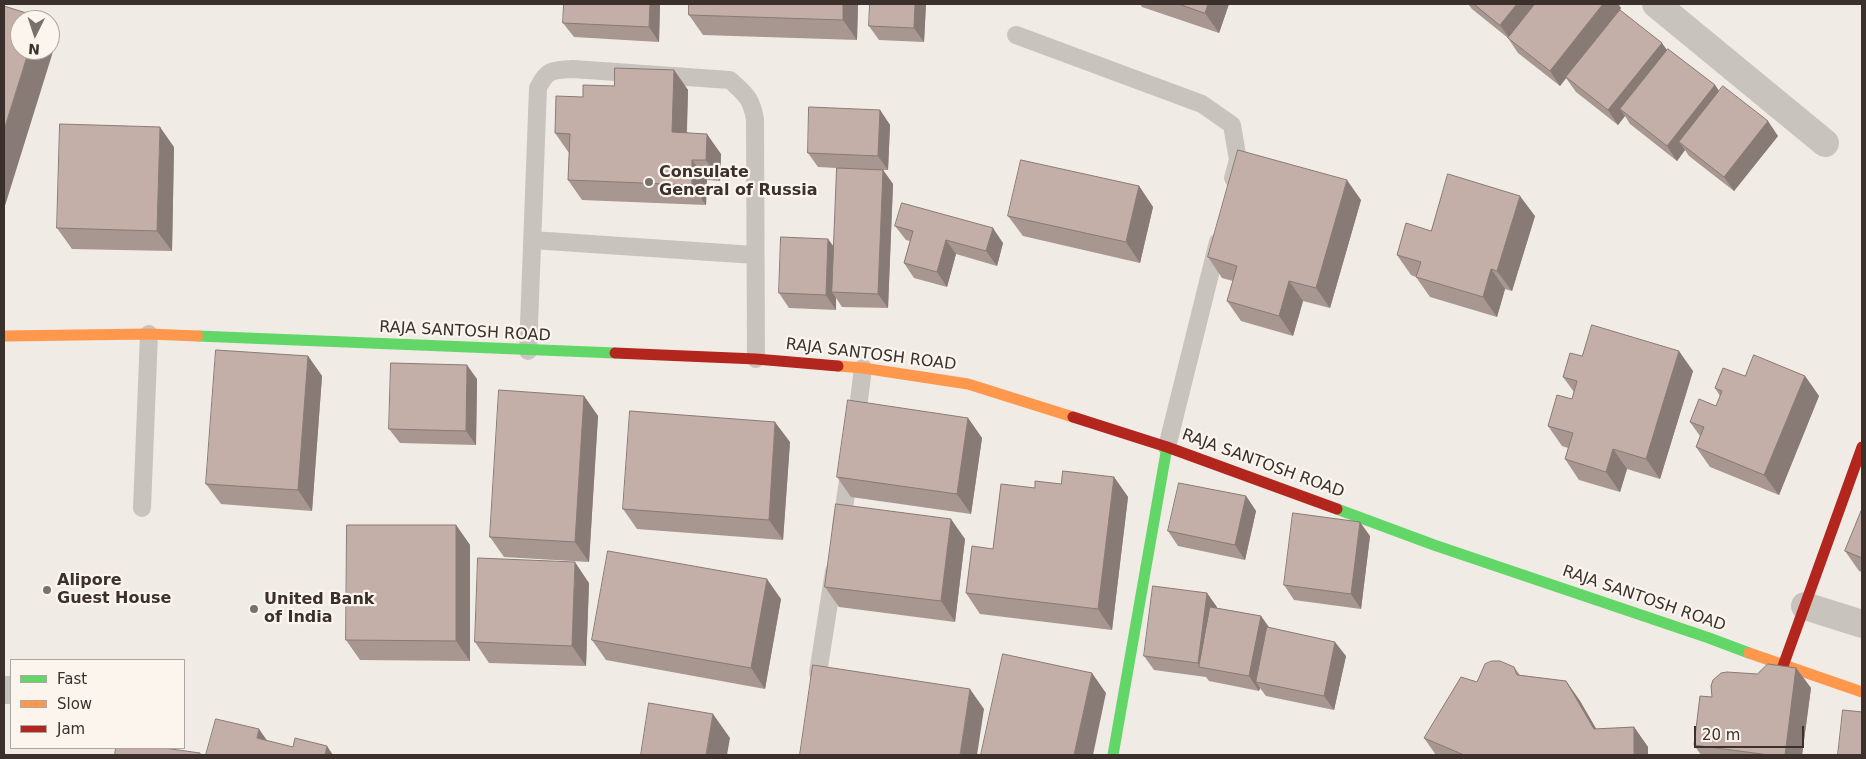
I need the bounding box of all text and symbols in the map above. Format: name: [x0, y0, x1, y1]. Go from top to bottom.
north arrow: [10, 10, 60, 60]
text: N: [28, 41, 40, 57]
place label: Consulate General of Russia: [659, 163, 818, 201]
marker: Consulate General of Russia: [643, 176, 655, 188]
street label: RAJA SANTOSH ROAD: [379, 318, 551, 346]
street label: RAJA SANTOSH ROAD: [785, 335, 957, 375]
street label: RAJA SANTOSH ROAD: [1179, 426, 1347, 502]
street label: RAJA SANTOSH ROAD: [1560, 562, 1728, 636]
place label: Alipore Guest House: [57, 571, 171, 609]
marker: Alipore Guest House: [41, 584, 53, 596]
place label: United Bank of India: [264, 590, 374, 628]
marker: United Bank of India: [248, 603, 260, 615]
legend: [10, 659, 185, 749]
text: Fast: [57, 670, 87, 688]
text: Slow: [57, 695, 92, 713]
scale bar: [1696, 716, 1806, 748]
text: Jam: [57, 720, 85, 738]
text: 20 m: [1702, 726, 1740, 744]

